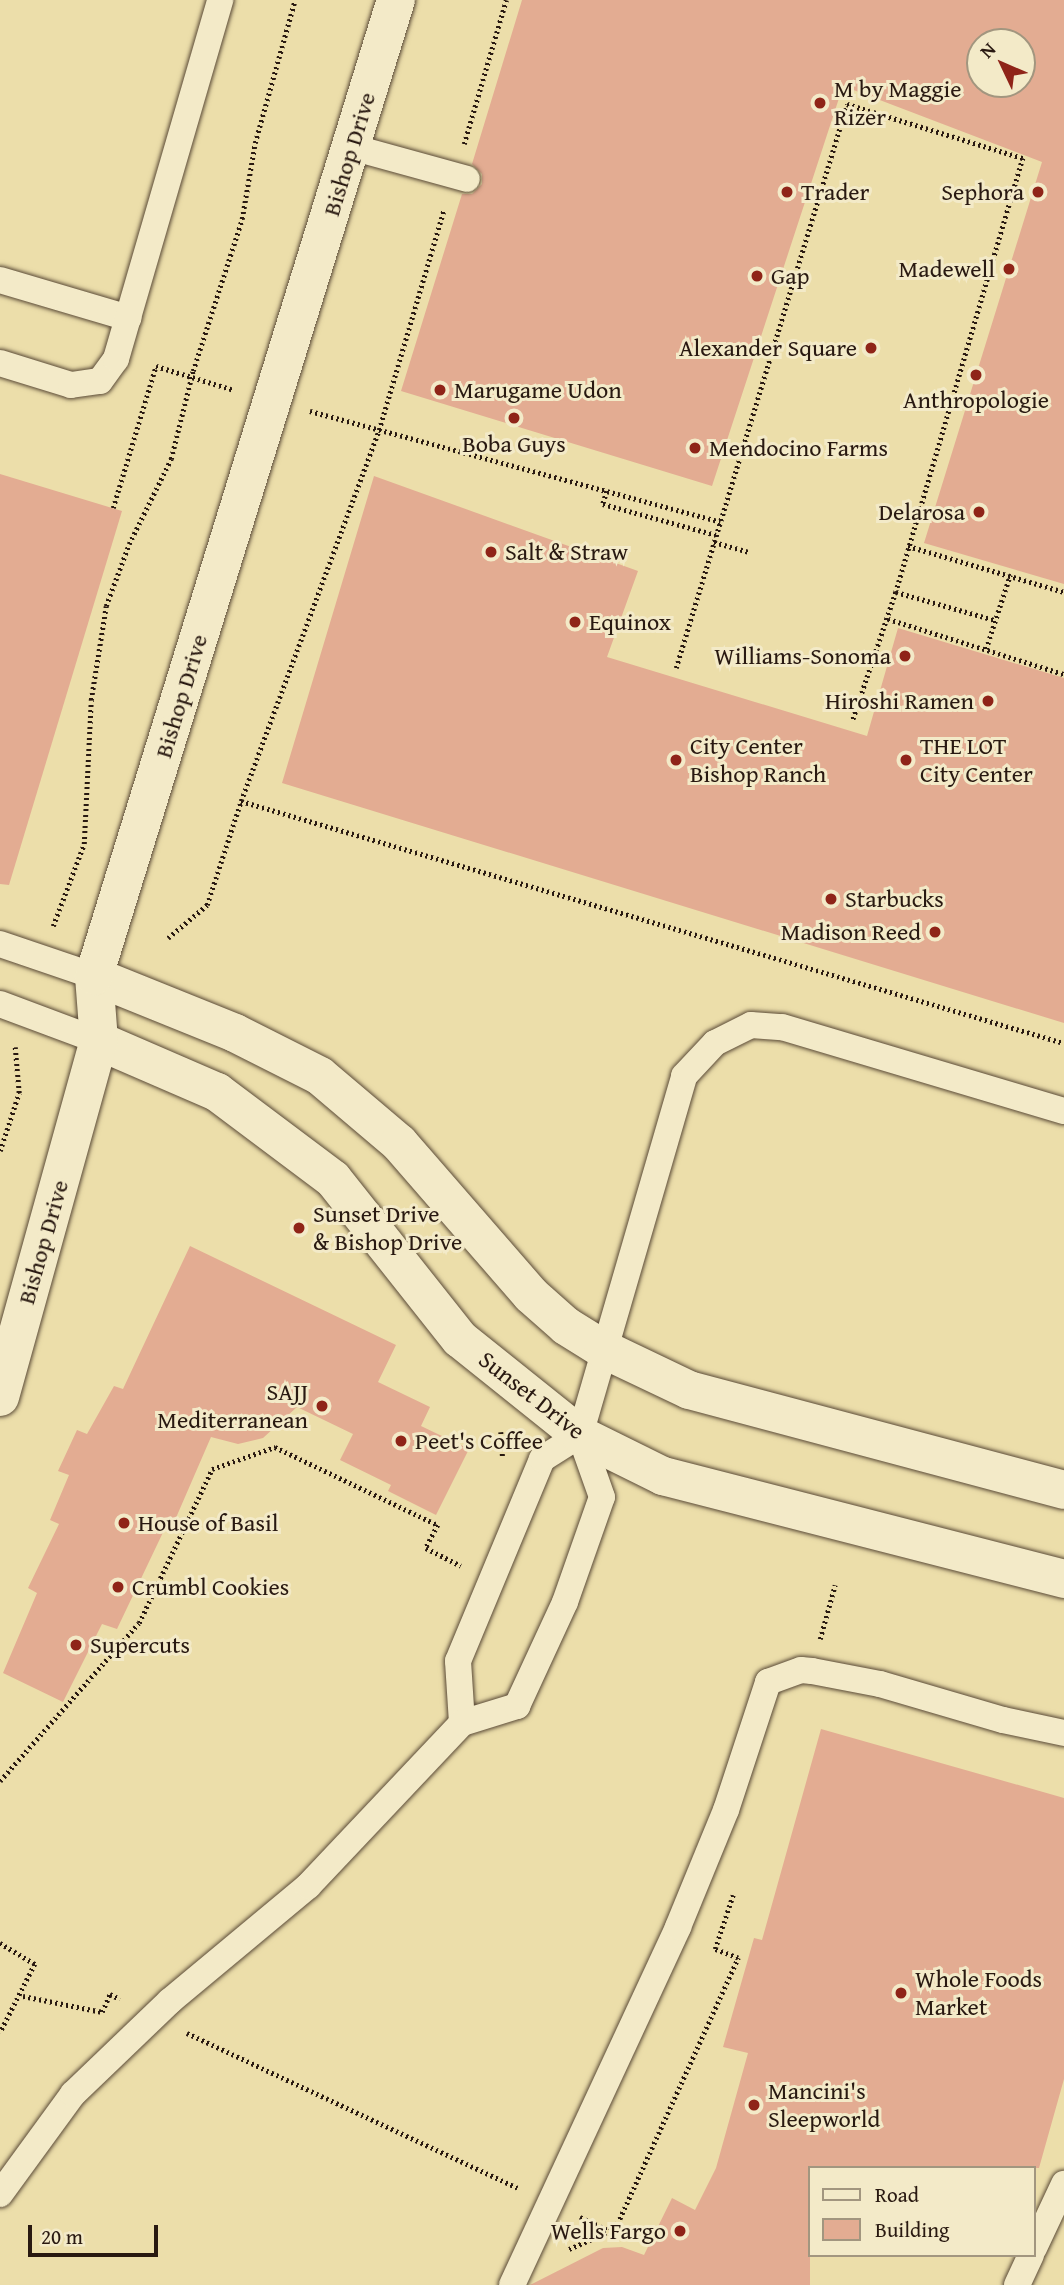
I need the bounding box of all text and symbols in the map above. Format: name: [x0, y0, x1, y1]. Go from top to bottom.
north arrow: [966, 28, 1036, 98]
text: N: [973, 36, 1002, 64]
place label: M by Maggie Rizer: [834, 75, 962, 131]
street label: Bishop Drive: [317, 89, 381, 219]
marker: M by Maggie Rizer: [812, 95, 828, 111]
place label: Trader: [801, 178, 869, 206]
place label: Sephora: [941, 178, 1024, 206]
marker: Trader: [779, 184, 795, 200]
marker: Sephora: [1030, 184, 1046, 200]
place label: Madewell: [899, 255, 995, 283]
marker: Madewell: [1001, 261, 1017, 277]
place label: Gap: [771, 262, 809, 290]
marker: Gap: [749, 268, 765, 284]
place label: Alexander Square: [679, 334, 857, 362]
marker: Alexander Square: [863, 340, 879, 356]
marker: Anthropologie: [968, 367, 984, 383]
place label: Marugame Udon: [454, 376, 622, 404]
marker: Marugame Udon: [432, 382, 448, 398]
place label: Anthropologie: [903, 386, 1049, 414]
marker: Boba Guys: [506, 410, 522, 426]
place label: Boba Guys: [462, 430, 566, 458]
place label: Mendocino Farms: [709, 434, 888, 462]
marker: Mendocino Farms: [687, 440, 703, 456]
place label: Delarosa: [878, 498, 965, 526]
marker: Delarosa: [971, 504, 987, 520]
place label: Salt & Straw: [505, 538, 628, 566]
marker: Salt & Straw: [483, 544, 499, 560]
place label: Equinox: [589, 608, 671, 636]
marker: Equinox: [567, 614, 583, 630]
street label: Bishop Drive: [149, 631, 213, 761]
place label: Williams-Sonoma: [714, 642, 891, 670]
marker: Williams-Sonoma: [897, 648, 913, 664]
place label: Hiroshi Ramen: [825, 687, 974, 715]
marker: Hiroshi Ramen: [980, 693, 996, 709]
place label: City Center Bishop Ranch: [690, 732, 826, 788]
place label: THE LOT City Center: [920, 732, 1033, 788]
marker: City Center Bishop Ranch: [668, 752, 684, 768]
marker: THE LOT City Center: [898, 752, 914, 768]
place label: Starbucks: [845, 885, 944, 913]
marker: Starbucks: [823, 891, 839, 907]
place label: Madison Reed: [781, 918, 921, 946]
marker: Madison Reed: [927, 924, 943, 940]
street label: Bishop Drive: [12, 1177, 74, 1307]
place label: Sunset Drive & Bishop Drive: [313, 1200, 462, 1256]
marker: Sunset Drive & Bishop Drive: [291, 1220, 307, 1236]
street label: Sunset Drive: [473, 1345, 591, 1445]
place label: SAJJ Mediterranean: [157, 1378, 308, 1434]
marker: SAJJ Mediterranean: [314, 1398, 330, 1414]
place label: Peet's Coffee: [415, 1427, 543, 1455]
marker: Peet's Coffee: [393, 1433, 409, 1449]
place label: House of Basil: [138, 1509, 278, 1537]
marker: House of Basil: [116, 1515, 132, 1531]
place label: Crumbl Cookies: [132, 1573, 289, 1601]
marker: Crumbl Cookies: [110, 1579, 126, 1595]
place label: Supercuts: [90, 1631, 190, 1659]
marker: Supercuts: [68, 1637, 84, 1653]
place label: Whole Foods Market: [915, 1965, 1042, 2021]
marker: Whole Foods Market: [893, 1985, 909, 2001]
place label: Mancini's Sleepworld: [768, 2077, 880, 2133]
marker: Mancini's Sleepworld: [746, 2097, 762, 2113]
legend: [808, 2166, 1036, 2257]
text: Road: [875, 2179, 919, 2210]
scale bar: [32, 2212, 161, 2256]
text: Building: [875, 2214, 949, 2245]
place label: Wells Fargo: [551, 2217, 666, 2245]
text: 20 m: [41, 2221, 83, 2252]
marker: Wells Fargo: [672, 2223, 688, 2239]

